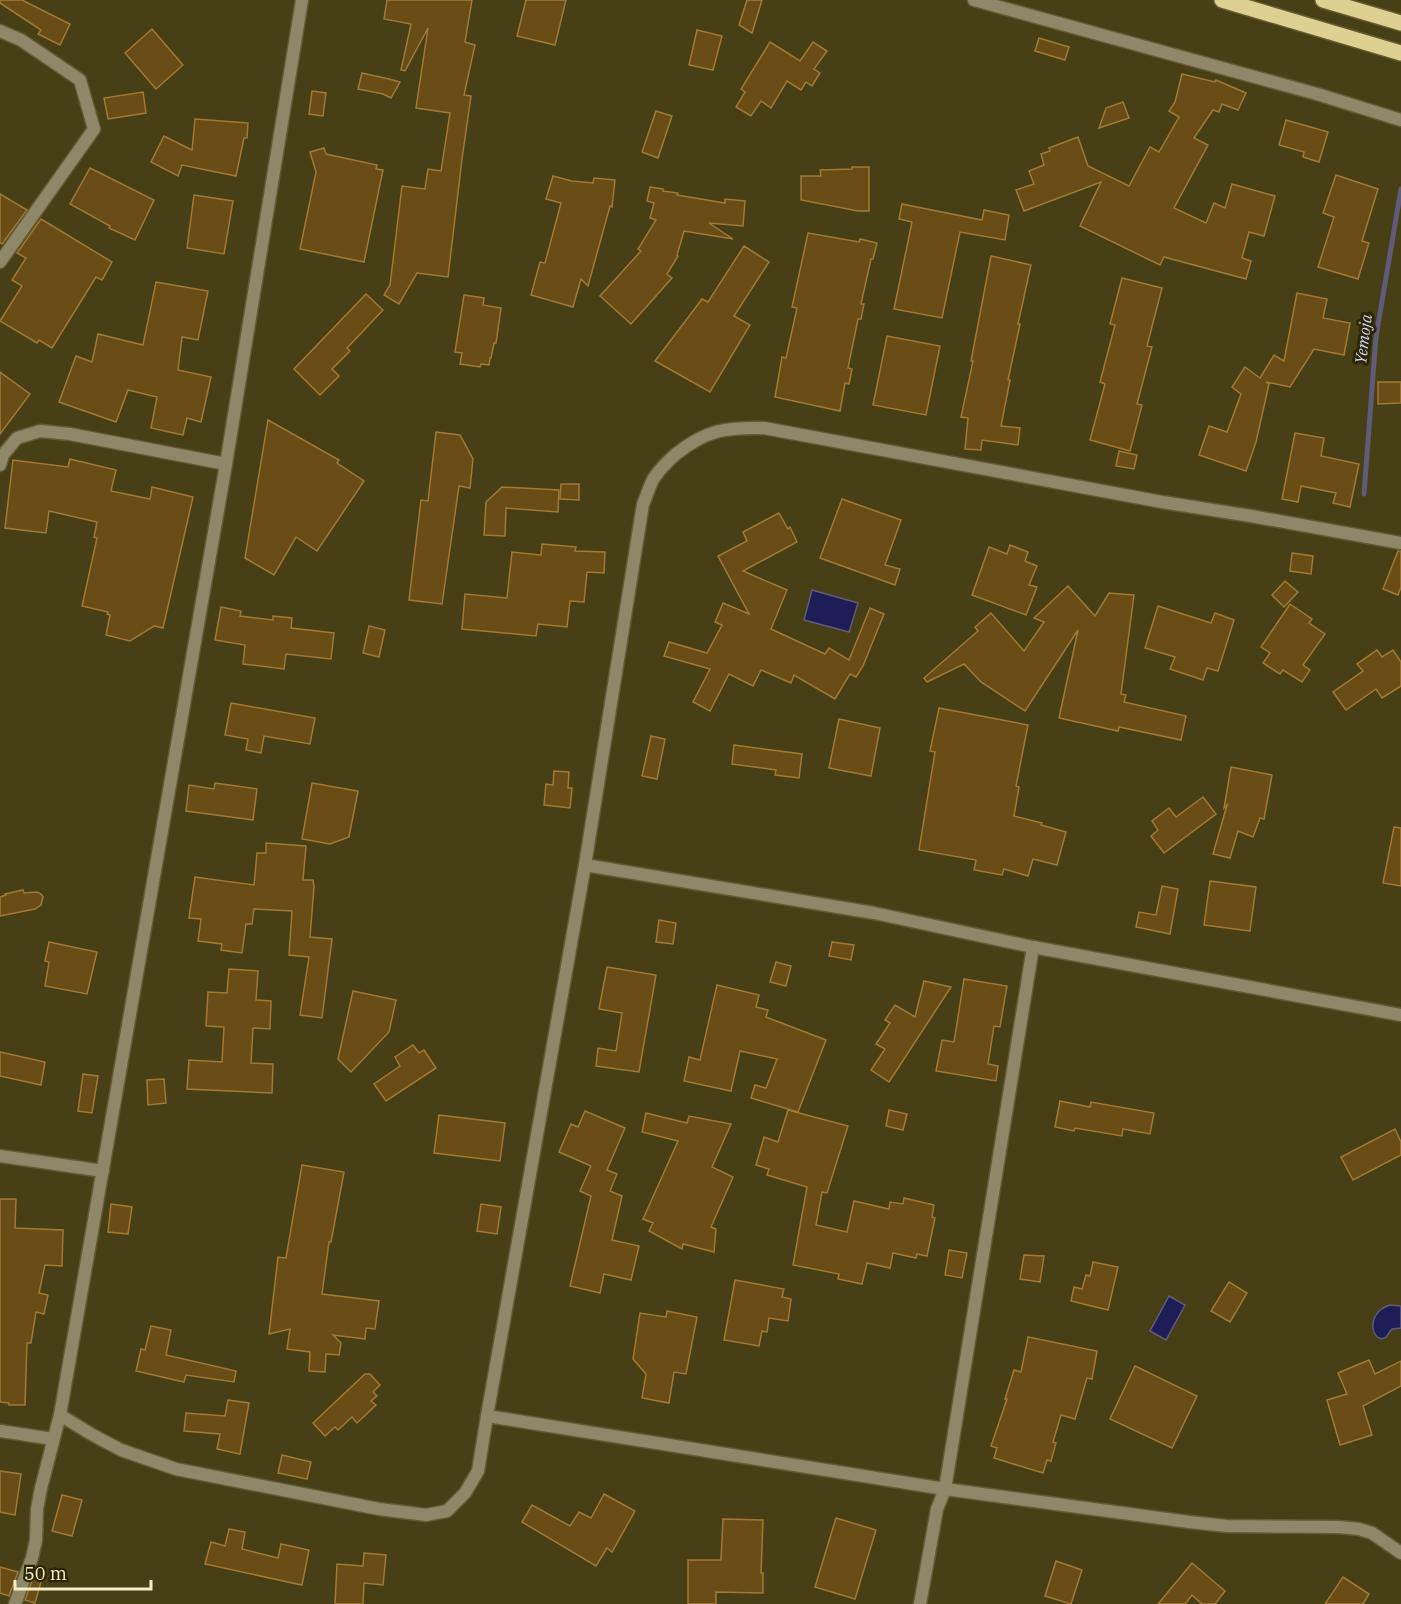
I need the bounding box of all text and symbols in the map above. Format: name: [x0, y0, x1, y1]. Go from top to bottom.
water label: Yemoja: [1350, 313, 1376, 365]
scale bar: [15, 1553, 152, 1591]
text: 50 m: [24, 1562, 67, 1585]

